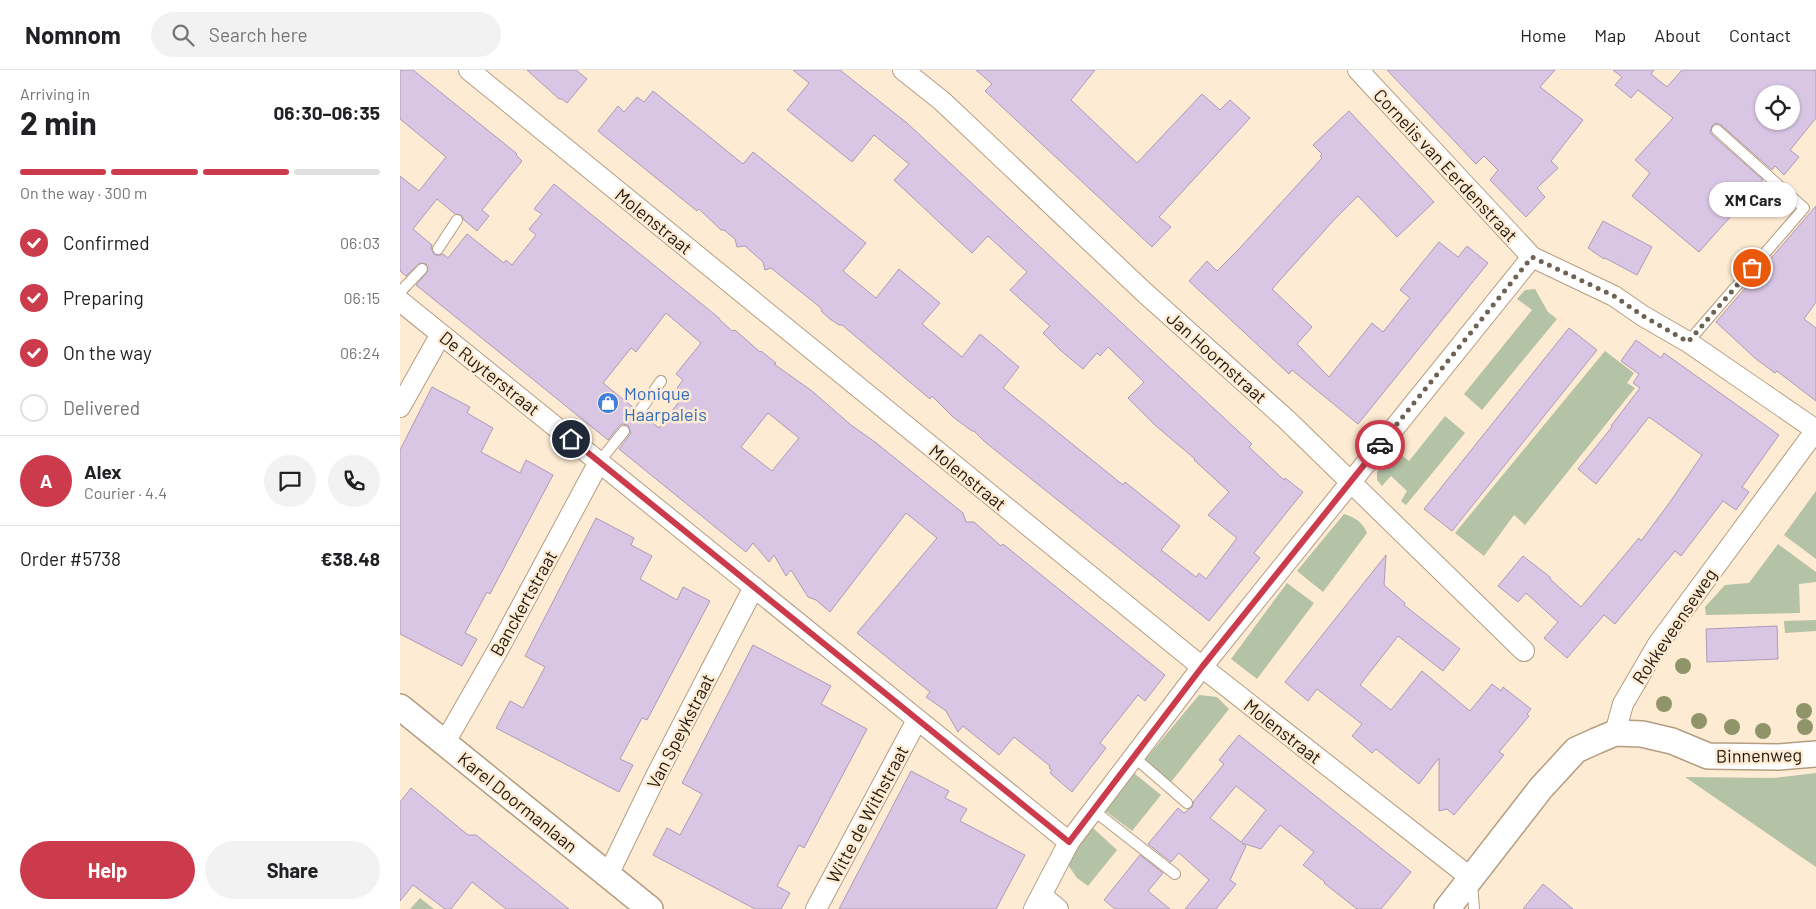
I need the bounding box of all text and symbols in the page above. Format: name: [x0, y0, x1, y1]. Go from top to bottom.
search box: [151, 12, 501, 57]
text: Nomnom: [25, 20, 121, 49]
icon: search: [169, 21, 197, 49]
text: Search here: [209, 23, 308, 46]
text: Home: [1520, 24, 1566, 46]
text: Map: [1594, 24, 1626, 46]
text: About: [1654, 24, 1701, 46]
text: Contact: [1729, 24, 1791, 46]
text: Arriving in: [20, 84, 90, 103]
street label: Cornelis van Eerdenstraat: [1369, 84, 1523, 246]
map controls: [1755, 85, 1800, 130]
button: locate: [1755, 85, 1800, 130]
text: 06:30–06:35: [273, 101, 380, 124]
text: 2 min: [20, 103, 97, 141]
text: On the way · 300 m: [20, 183, 147, 202]
street label: Molenstraat: [611, 183, 697, 259]
callout: XM Cars: [1708, 183, 1796, 218]
text: XM Cars: [1725, 190, 1781, 209]
icon: check: [20, 229, 48, 257]
text: Confirmed: [63, 231, 150, 254]
text: 06:03: [340, 233, 380, 252]
pin: [1731, 247, 1773, 289]
icon: bag: [1738, 254, 1766, 282]
icon: check: [20, 284, 48, 312]
text: Preparing: [63, 286, 144, 309]
text: 06:15: [343, 288, 380, 307]
street label: Jan Hoornstraat: [1162, 306, 1272, 408]
street label: De Ruyterstraat: [436, 326, 544, 420]
icon: check: [20, 339, 48, 367]
text: On the way: [63, 341, 152, 364]
text: 06:24: [340, 343, 380, 362]
place label: Monique Haarpaleis: [624, 382, 707, 425]
shop icon: Monique Haarpaleis: [596, 391, 620, 415]
text: Delivered: [63, 396, 140, 419]
pin: [550, 418, 592, 460]
courier: [1355, 420, 1405, 470]
icon: home: [557, 425, 585, 453]
icon: car: [1366, 431, 1394, 459]
street label: Molenstraat: [925, 439, 1011, 515]
button: chat: [264, 455, 316, 507]
button: phone: [328, 455, 380, 507]
text: Alex: [84, 460, 122, 483]
text: A: [40, 469, 52, 492]
text: Courier · 4.4: [84, 483, 167, 502]
street label: Banckertstraat: [485, 546, 561, 660]
text: Order #5738: [20, 547, 121, 570]
text: €38.48: [321, 547, 380, 570]
street label: Rokkeveenseweg: [1627, 564, 1721, 688]
street label: Van Speykstraat: [642, 670, 718, 792]
street label: Molenstraat: [1240, 694, 1326, 768]
street label: Witte de Withstraat: [821, 741, 913, 887]
street label: Binnenweg: [1716, 743, 1802, 767]
street label: Karel Doormanlaan: [454, 747, 582, 857]
button: Help: [20, 841, 195, 899]
button: Share: [205, 841, 380, 899]

